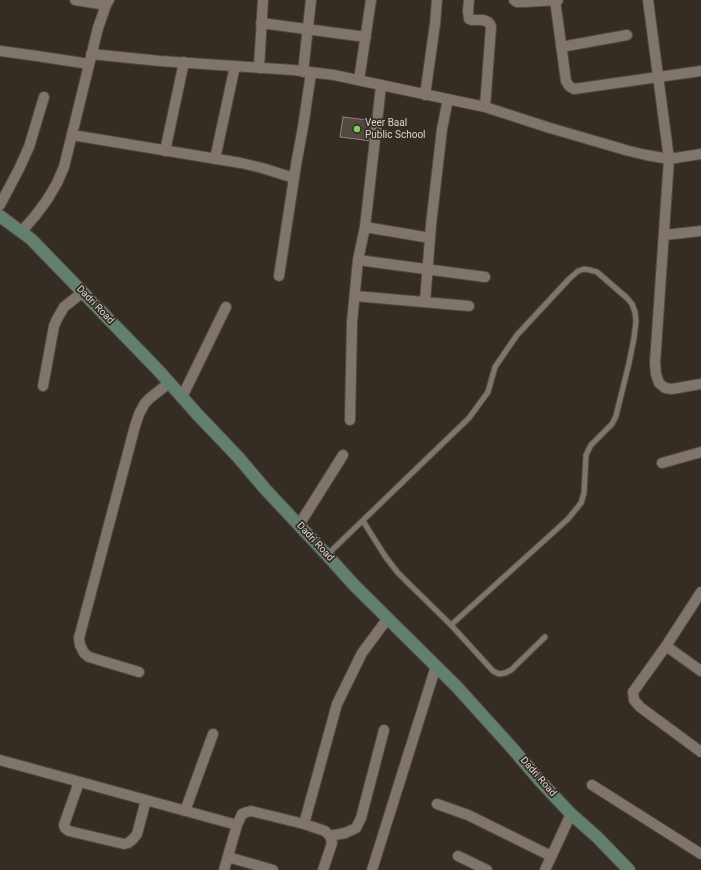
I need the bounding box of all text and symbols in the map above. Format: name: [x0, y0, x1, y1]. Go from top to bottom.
place label: Veer Baal Public School: [365, 117, 426, 140]
marker: Veer Baal Public School: [352, 124, 362, 134]
street label: Dadri Road: [74, 283, 116, 327]
street label: Dadri Road: [294, 520, 336, 564]
street label: Dadri Road: [517, 755, 559, 799]

